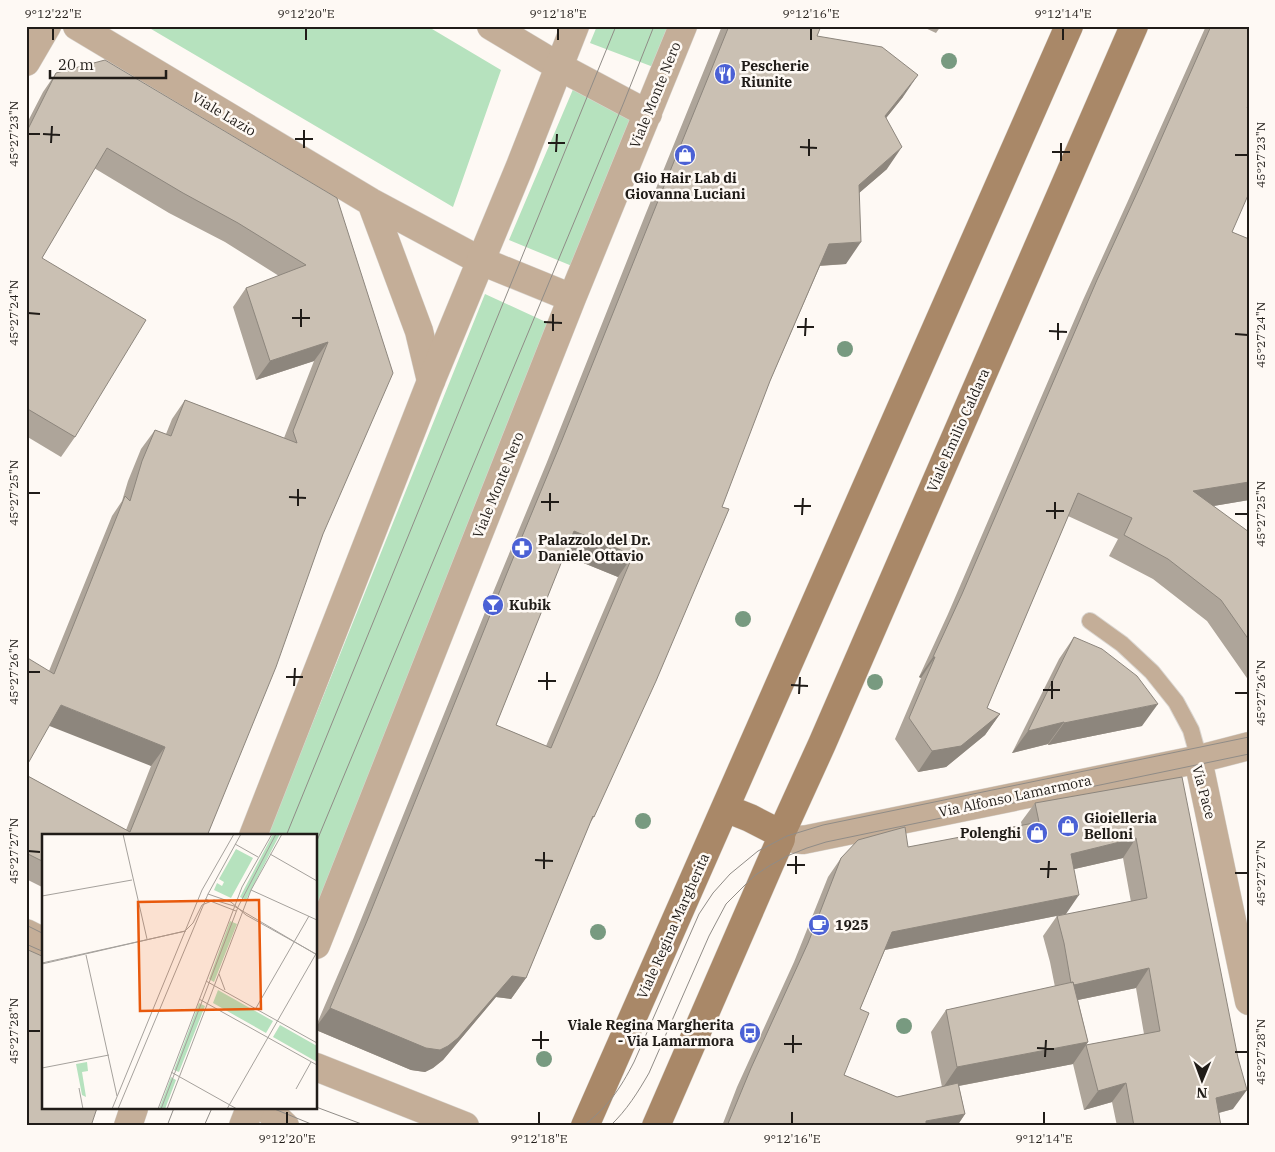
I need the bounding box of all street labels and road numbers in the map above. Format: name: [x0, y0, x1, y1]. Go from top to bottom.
street label: Viale Monte Nero: [625, 39, 685, 151]
street label: Viale Lazio: [189, 88, 259, 140]
street label: Viale Emilio Caldara: [923, 365, 993, 495]
street label: Viale Monte Nero: [468, 429, 528, 541]
street label: Via Pace: [1188, 763, 1220, 821]
street label: Via Alfonso Lamarmora: [937, 771, 1093, 821]
street label: Viale Regina Margherita: [633, 850, 713, 1002]

